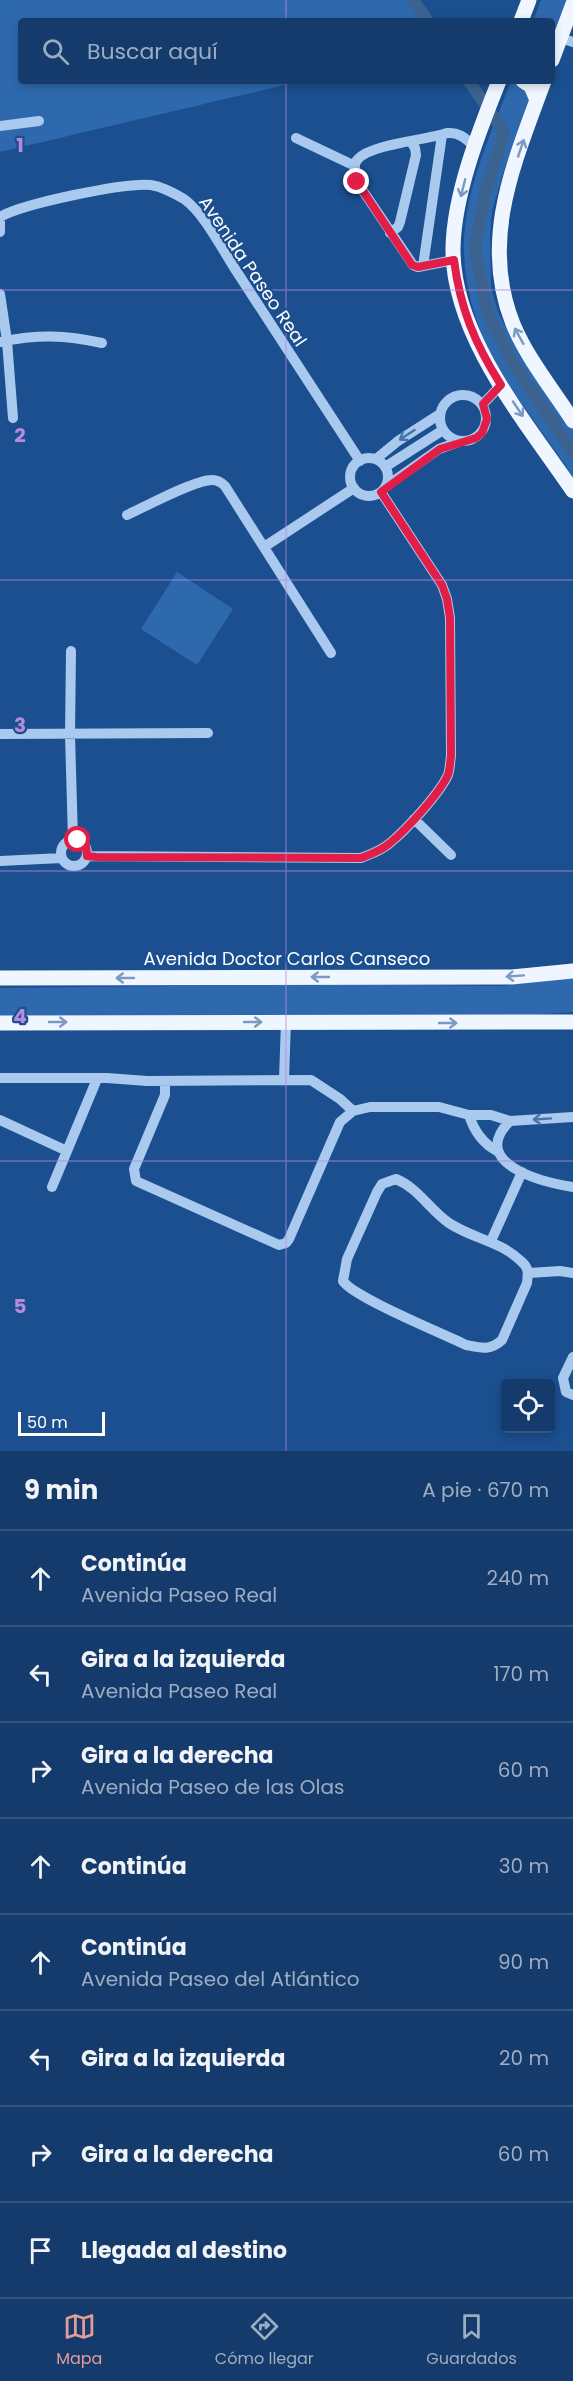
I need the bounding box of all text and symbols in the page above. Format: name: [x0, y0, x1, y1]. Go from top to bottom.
search box: [18, 18, 555, 84]
icon: search: [39, 35, 72, 68]
text: Buscar aquí: [87, 36, 218, 67]
text: 1: [16, 131, 24, 159]
one-way arrow: [516, 139, 527, 158]
route end: [343, 168, 369, 194]
one-way arrow: [457, 179, 469, 198]
street label: Avenida Paseo Real: [193, 191, 313, 351]
one-way arrow: [513, 328, 525, 345]
one-way arrow: [512, 400, 524, 417]
text: 2: [14, 421, 26, 449]
one-way arrow: [399, 430, 416, 442]
text: 3: [14, 711, 26, 739]
route start: [64, 826, 90, 852]
street label: Avenida Doctor Carlos Canseco: [144, 946, 430, 971]
one-way arrow: [310, 971, 330, 983]
one-way arrow: [505, 971, 525, 982]
one-way arrow: [115, 972, 135, 984]
text: 4: [13, 1002, 27, 1030]
one-way arrow: [48, 1016, 68, 1028]
one-way arrow: [243, 1016, 263, 1028]
one-way arrow: [438, 1017, 458, 1028]
one-way arrow: [532, 1114, 552, 1125]
text: 5: [14, 1292, 27, 1320]
map controls: [501, 1379, 555, 1433]
button: locate: [501, 1379, 555, 1433]
scale bar: [18, 1409, 105, 1436]
text: 50 m: [27, 1411, 68, 1434]
text: 9 min: [24, 1472, 98, 1508]
text: A pie · 670 m: [422, 1476, 549, 1504]
text: Continúa: [81, 1548, 187, 1579]
icon: ahead: [24, 1562, 57, 1595]
text: 240 m: [486, 1564, 549, 1592]
text: Avenida Paseo Real: [81, 1581, 277, 1609]
text: Gira a la izquierda: [81, 1644, 285, 1675]
icon: left: [24, 1658, 57, 1691]
text: 170 m: [493, 1660, 549, 1688]
text: Avenida Paseo Real: [81, 1677, 277, 1705]
text: Gira a la derecha: [81, 1740, 274, 1771]
icon: right: [24, 1754, 57, 1787]
text: 60 m: [498, 1756, 549, 1784]
text: Avenida Paseo de las Olas: [81, 1773, 344, 1801]
icon: ahead: [24, 1850, 57, 1883]
text: Continúa: [81, 1851, 187, 1882]
text: 30 m: [499, 1852, 549, 1880]
text: Continúa: [81, 1932, 187, 1963]
icon: ahead: [24, 1946, 57, 1979]
text: 90 m: [498, 1948, 549, 1976]
text: Avenida Paseo del Atlántico: [81, 1965, 360, 1993]
icon: left: [24, 2042, 57, 2075]
text: Gira a la izquierda: [81, 2043, 285, 2074]
text: 20 m: [499, 2044, 549, 2072]
icon: right: [24, 2138, 57, 2171]
text: Gira a la derecha: [81, 2139, 274, 2170]
text: 60 m: [498, 2140, 549, 2168]
icon: arrive: [24, 2234, 57, 2267]
text: Llegada al destino: [81, 2235, 287, 2266]
tab: Mapa: [56, 2310, 102, 2371]
tab: Cómo llegar: [215, 2310, 314, 2371]
tab: Guardados: [426, 2310, 517, 2371]

